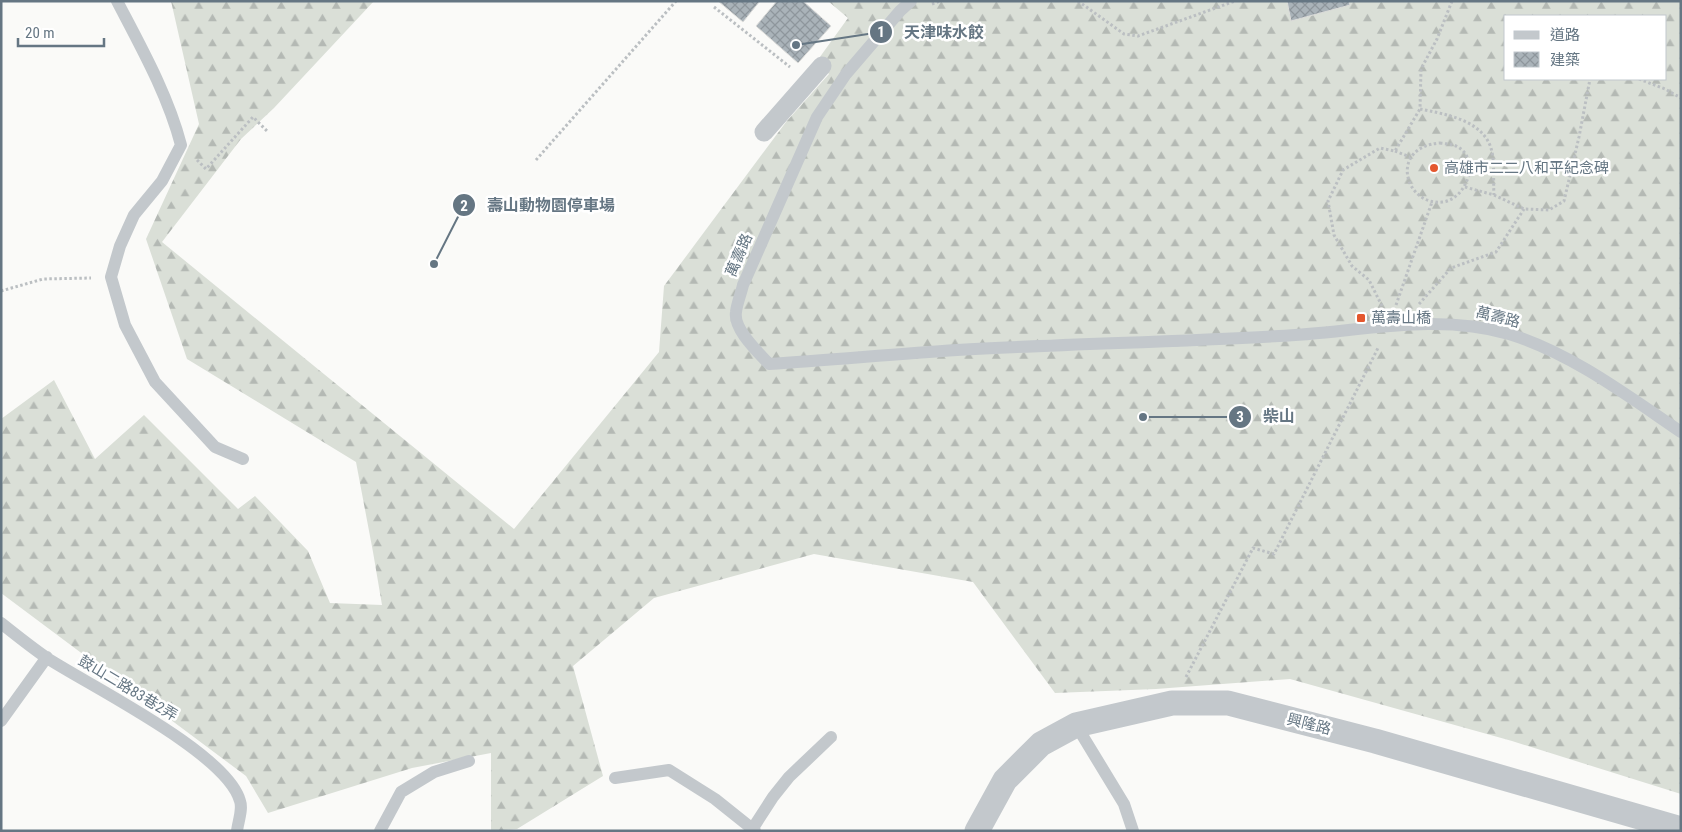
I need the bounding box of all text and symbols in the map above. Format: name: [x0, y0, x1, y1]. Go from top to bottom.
scale bar: [18, 15, 104, 47]
legend: [1504, 15, 1667, 80]
callout: 天津味水餃: [869, 17, 994, 48]
text: 1: [877, 23, 885, 41]
text: 天津味水餃: [904, 23, 984, 42]
text: 20 m: [25, 24, 55, 42]
text: 道路: [1550, 26, 1580, 44]
text: 建築: [1550, 51, 1580, 69]
place label: 高雄市二二八和平紀念碑: [1444, 159, 1609, 177]
marker: 高雄市二二八和平紀念碑: [1428, 162, 1440, 174]
callout: 壽山動物園停車場: [452, 190, 625, 221]
text: 壽山動物園停車場: [487, 196, 615, 215]
text: 2: [460, 197, 468, 215]
street label: 萬壽路: [722, 231, 756, 279]
street label: 萬壽路: [1474, 303, 1522, 331]
place label: 萬壽山橋: [1371, 309, 1431, 327]
marker: 萬壽山橋: [1355, 312, 1367, 324]
callout: 柴山: [1228, 401, 1305, 432]
text: 柴山: [1263, 407, 1295, 426]
text: 3: [1236, 408, 1244, 426]
street label: 鼓山二路83巷2弄: [75, 651, 181, 725]
street label: 興隆路: [1285, 710, 1333, 738]

